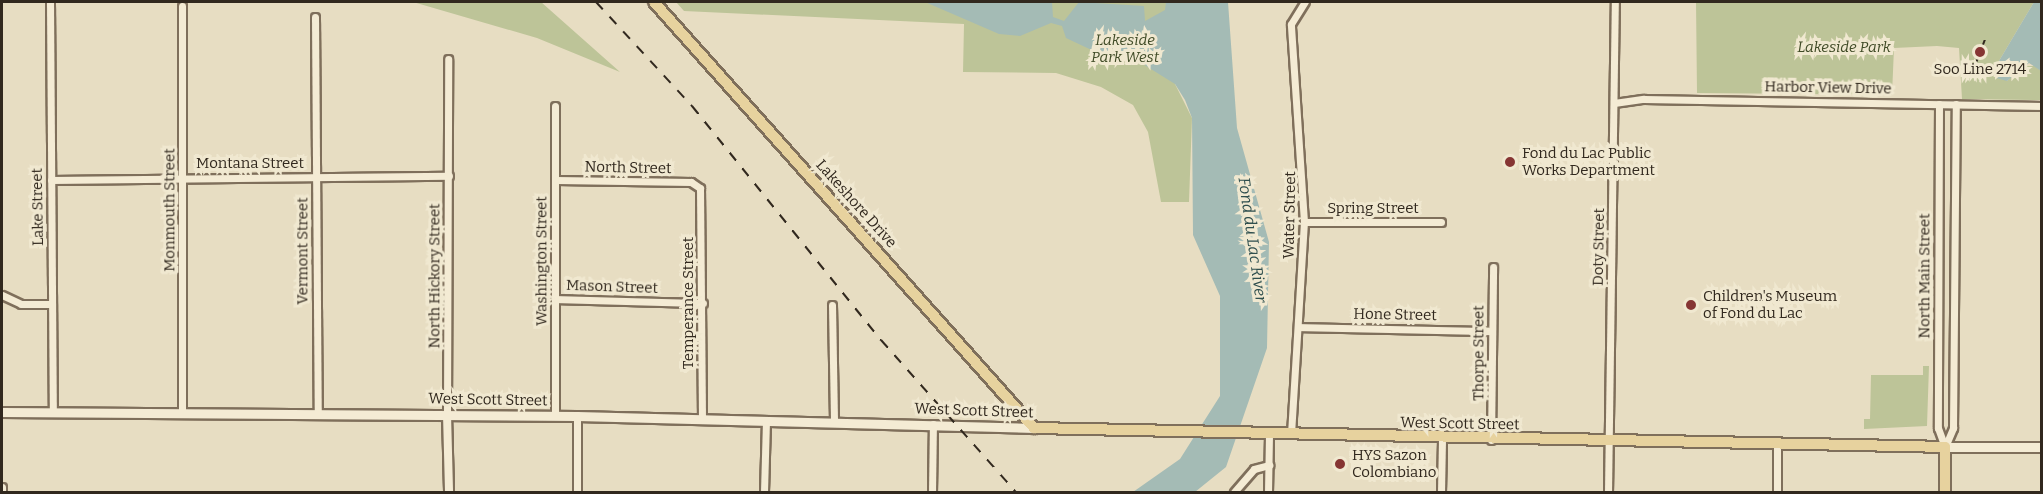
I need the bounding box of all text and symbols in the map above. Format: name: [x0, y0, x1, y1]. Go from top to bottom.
park label: Lakeside Park West: [1091, 31, 1159, 66]
park label: Lakeside Park: [1797, 39, 1891, 57]
marker: Soo Line 2714: [1973, 45, 1987, 59]
place label: Soo Line 2714: [1934, 61, 2026, 79]
street label: Harbor View Drive: [1764, 78, 1892, 98]
place label: Fond du Lac Public Works Department: [1522, 144, 1655, 179]
street label: Monmouth Street: [161, 148, 179, 272]
street label: Montana Street: [196, 155, 304, 173]
marker: Fond du Lac Public Works Department: [1503, 155, 1517, 169]
street label: Lakeshore Drive: [812, 156, 900, 252]
street label: North Street: [584, 158, 672, 178]
street label: Lake Street: [28, 168, 48, 246]
street label: Water Street: [1280, 171, 1300, 259]
water label: Fond du Lac River: [1234, 176, 1270, 304]
street label: Washington Street: [533, 196, 551, 326]
street label: Vermont Street: [294, 197, 312, 305]
street label: Spring Street: [1327, 200, 1419, 218]
street label: North Hickory Street: [426, 203, 444, 349]
street label: Doty Street: [1589, 208, 1609, 286]
street label: North Main Street: [1916, 213, 1934, 339]
street label: Temperance Street: [680, 237, 698, 369]
street label: Mason Street: [566, 276, 658, 298]
place label: Children's Museum of Fond du Lac: [1703, 287, 1837, 322]
marker: Children's Museum of Fond du Lac: [1684, 298, 1698, 312]
street label: Hone Street: [1353, 305, 1437, 325]
street label: Thorpe Street: [1470, 305, 1488, 401]
street label: West Scott Street: [428, 390, 548, 410]
street label: West Scott Street: [914, 400, 1034, 422]
street label: West Scott Street: [1400, 414, 1520, 434]
place label: HYS Sazon Colombiano: [1352, 446, 1436, 481]
marker: HYS Sazon Colombiano: [1333, 457, 1347, 471]

